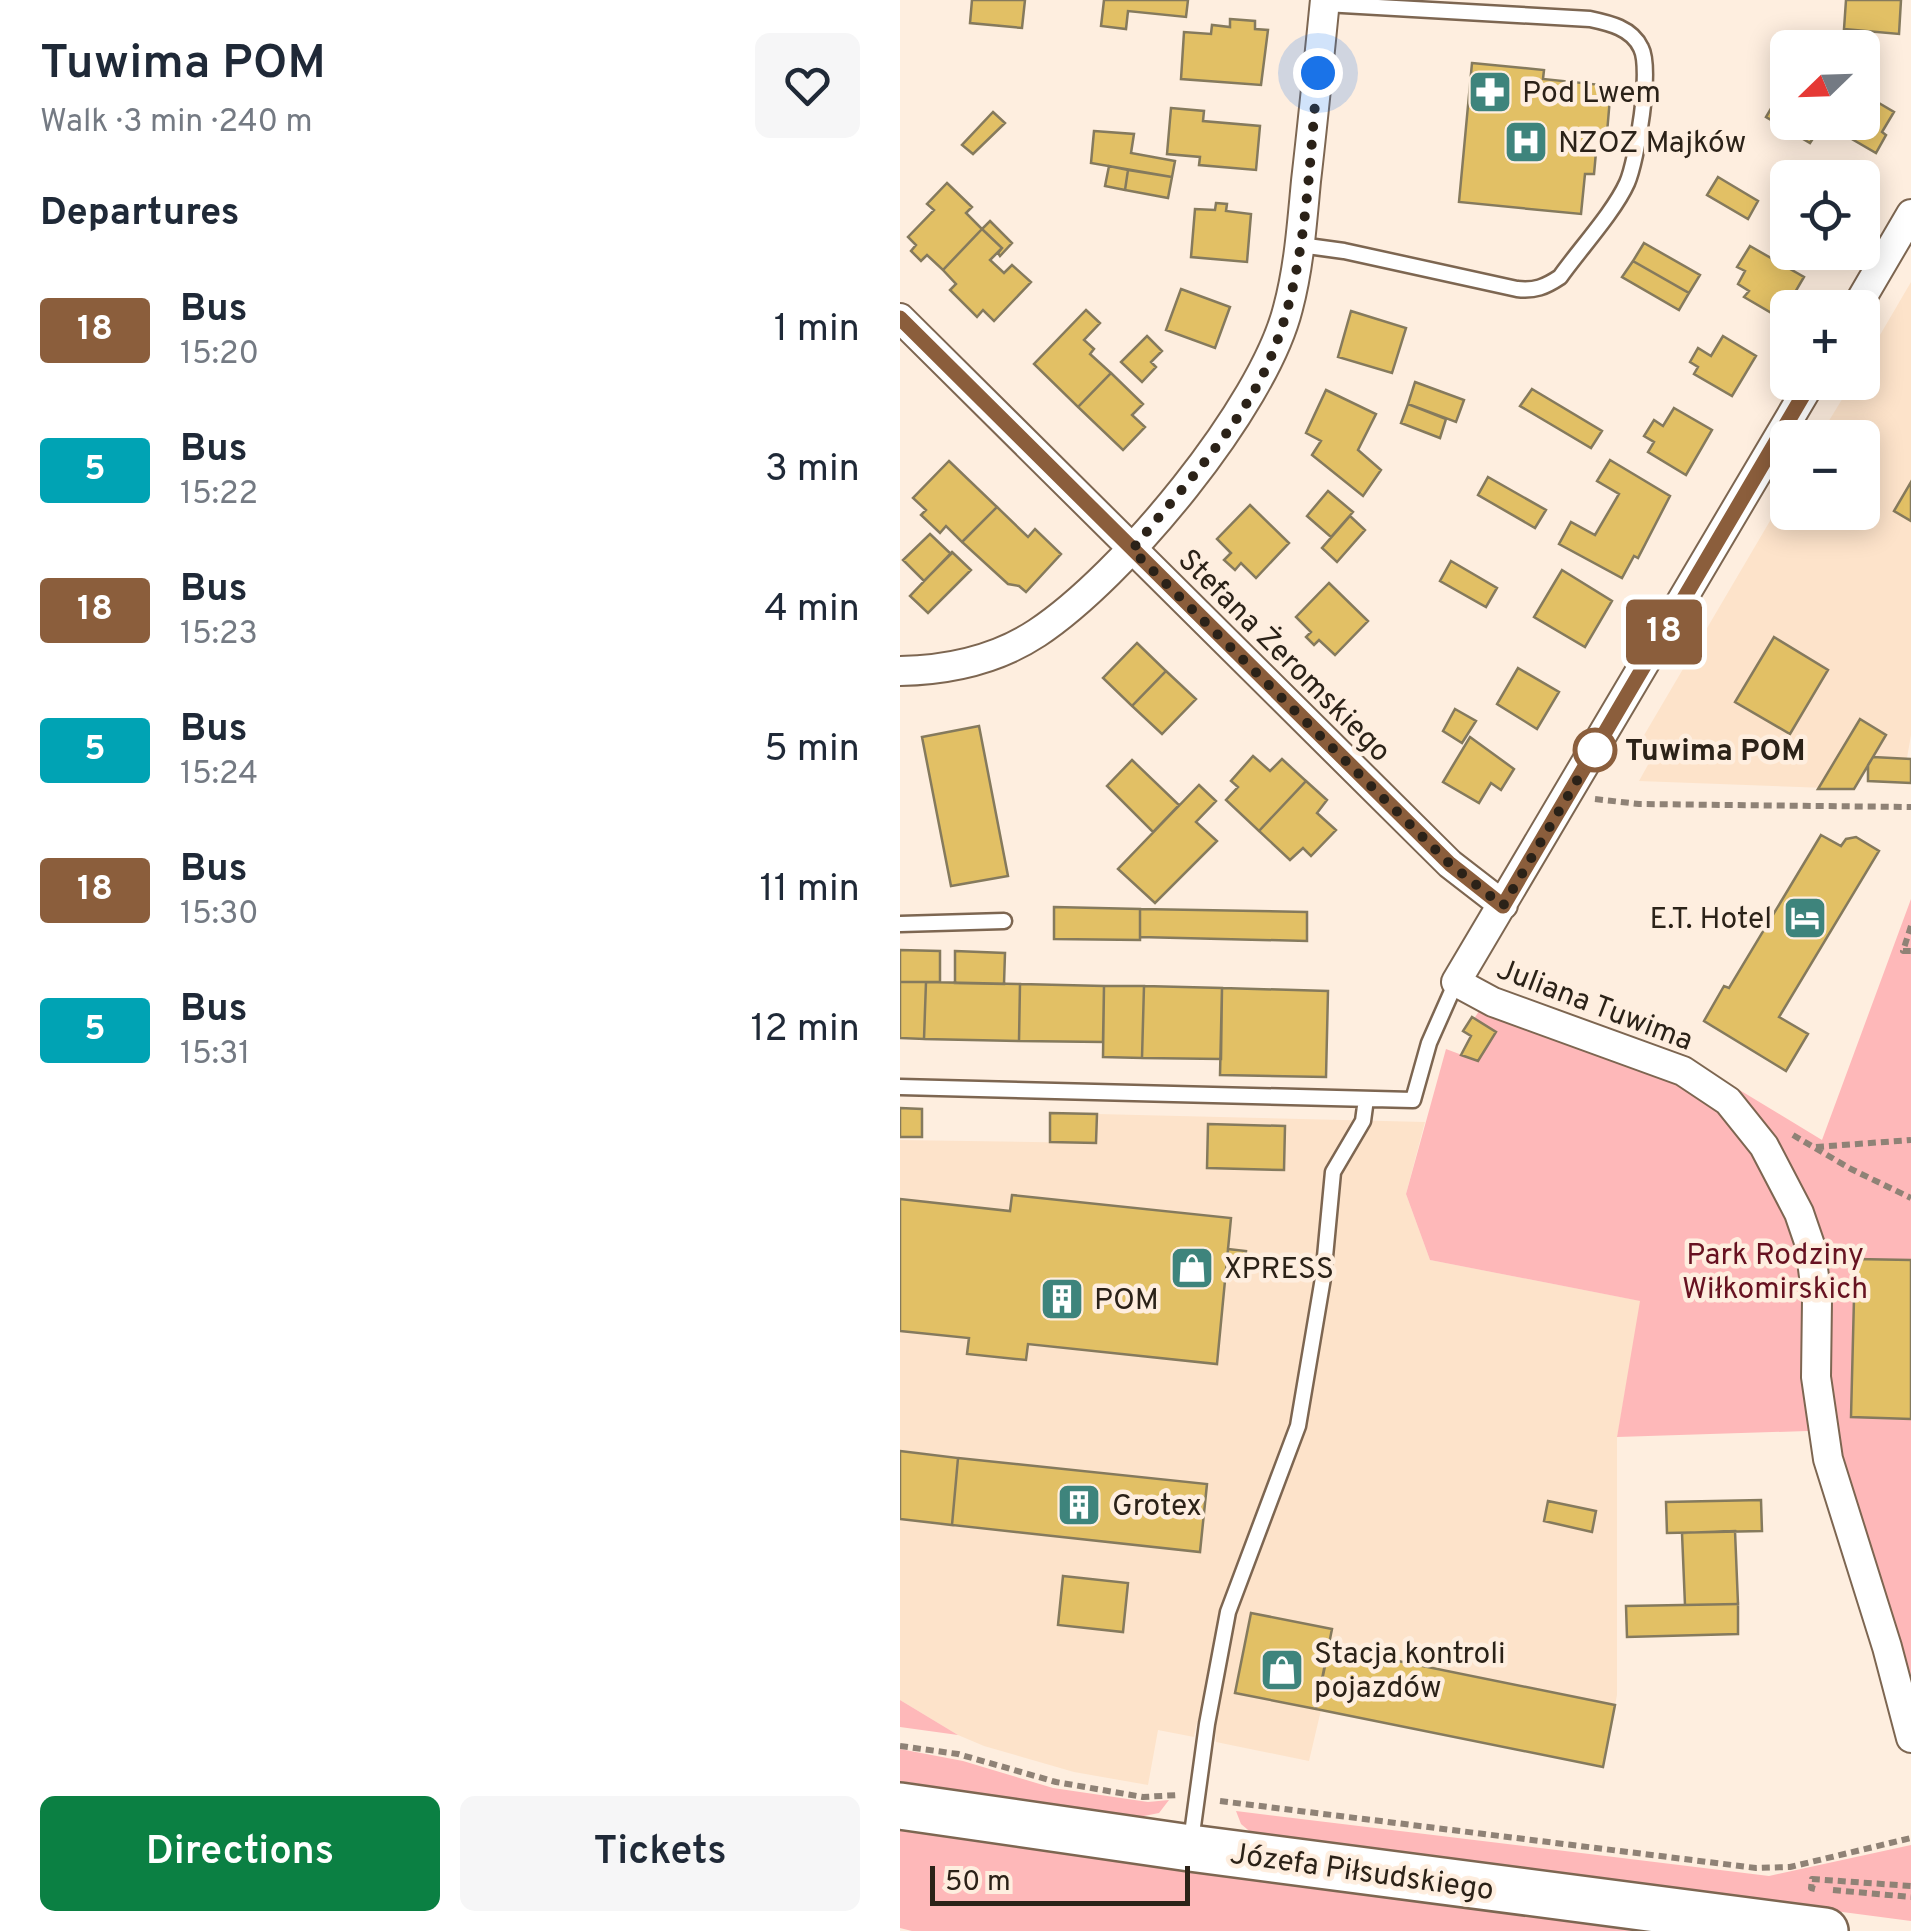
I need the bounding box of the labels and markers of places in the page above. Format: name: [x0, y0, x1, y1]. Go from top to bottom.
pharmacy icon: Pod Lwem: [1467, 69, 1513, 115]
place label: Pod Lwem: [1522, 76, 1661, 113]
hospital icon: NZOZ Majków: [1503, 119, 1549, 165]
place label: NZOZ Majków: [1558, 126, 1746, 163]
marker: Tuwima POM: [1574, 729, 1616, 771]
place label: Tuwima POM: [1625, 734, 1805, 771]
hotel icon: E.T. Hotel: [1782, 895, 1828, 941]
place label: E.T. Hotel: [1649, 902, 1772, 939]
shop icon: XPRESS: [1169, 1245, 1215, 1291]
place label: XPRESS: [1224, 1252, 1334, 1289]
building icon: POM: [1039, 1276, 1085, 1322]
place label: POM: [1094, 1283, 1159, 1320]
building icon: Grotex: [1056, 1482, 1102, 1528]
place label: Grotex: [1112, 1489, 1202, 1526]
place label: Stacja kontroli pojazdów: [1314, 1637, 1506, 1708]
shop icon: Stacja kontroli pojazdów: [1259, 1647, 1305, 1693]

